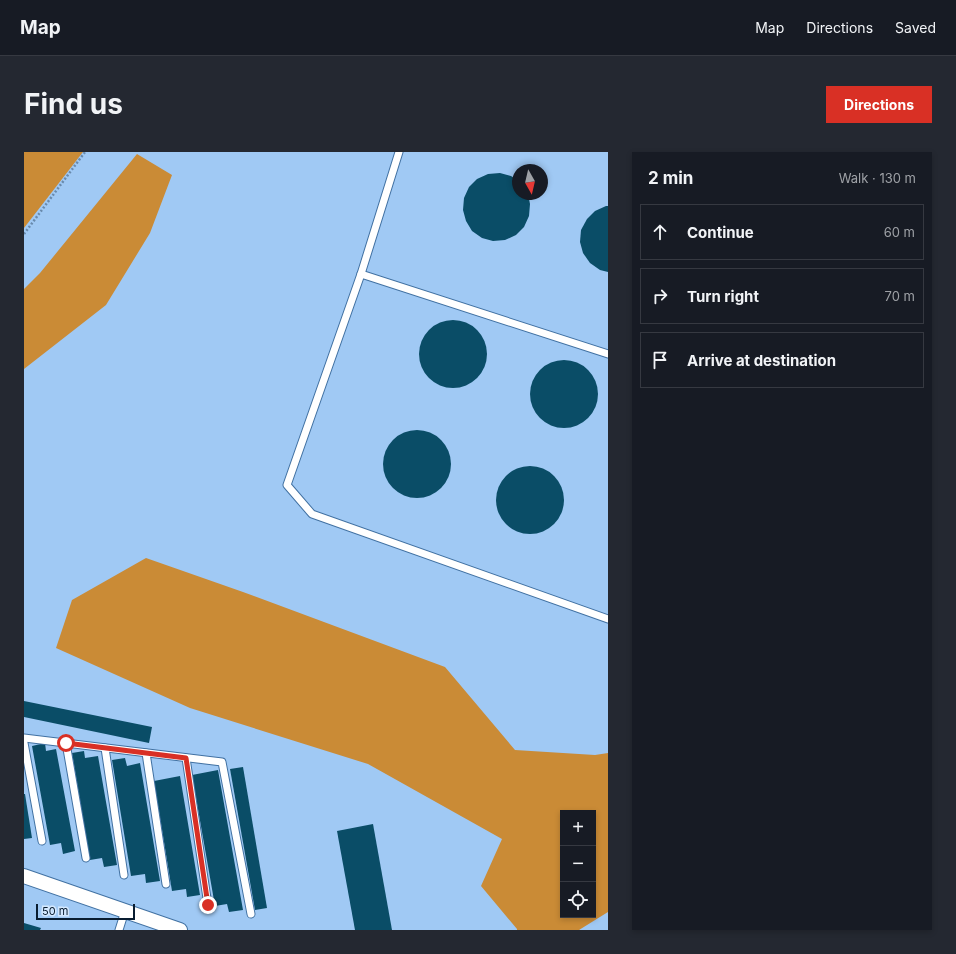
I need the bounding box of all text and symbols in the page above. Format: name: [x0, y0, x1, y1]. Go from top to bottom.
text: Map: [20, 16, 61, 39]
text: Map: [755, 19, 784, 36]
text: Directions: [806, 19, 873, 36]
text: Saved: [895, 19, 936, 36]
button: Directions: [826, 86, 932, 123]
text: Find us: [24, 87, 123, 121]
north arrow: [512, 164, 548, 200]
text: 2 min: [648, 168, 693, 188]
text: Walk · 130 m: [839, 170, 916, 186]
icon: ahead: [649, 221, 671, 243]
text: Continue: [687, 223, 754, 242]
text: 60 m: [884, 224, 915, 240]
icon: right: [649, 285, 671, 307]
text: Turn right: [687, 287, 759, 306]
text: 70 m: [885, 288, 915, 304]
icon: arrive: [649, 349, 671, 371]
text: Arrive at destination: [687, 351, 836, 370]
route start: [57, 734, 75, 752]
map controls: [560, 810, 596, 918]
button: +: [560, 810, 596, 846]
button: −: [560, 846, 596, 882]
button: locate: [560, 882, 596, 918]
route end: [199, 896, 217, 914]
scale bar: [36, 902, 135, 921]
text: 50 m: [42, 904, 68, 918]

